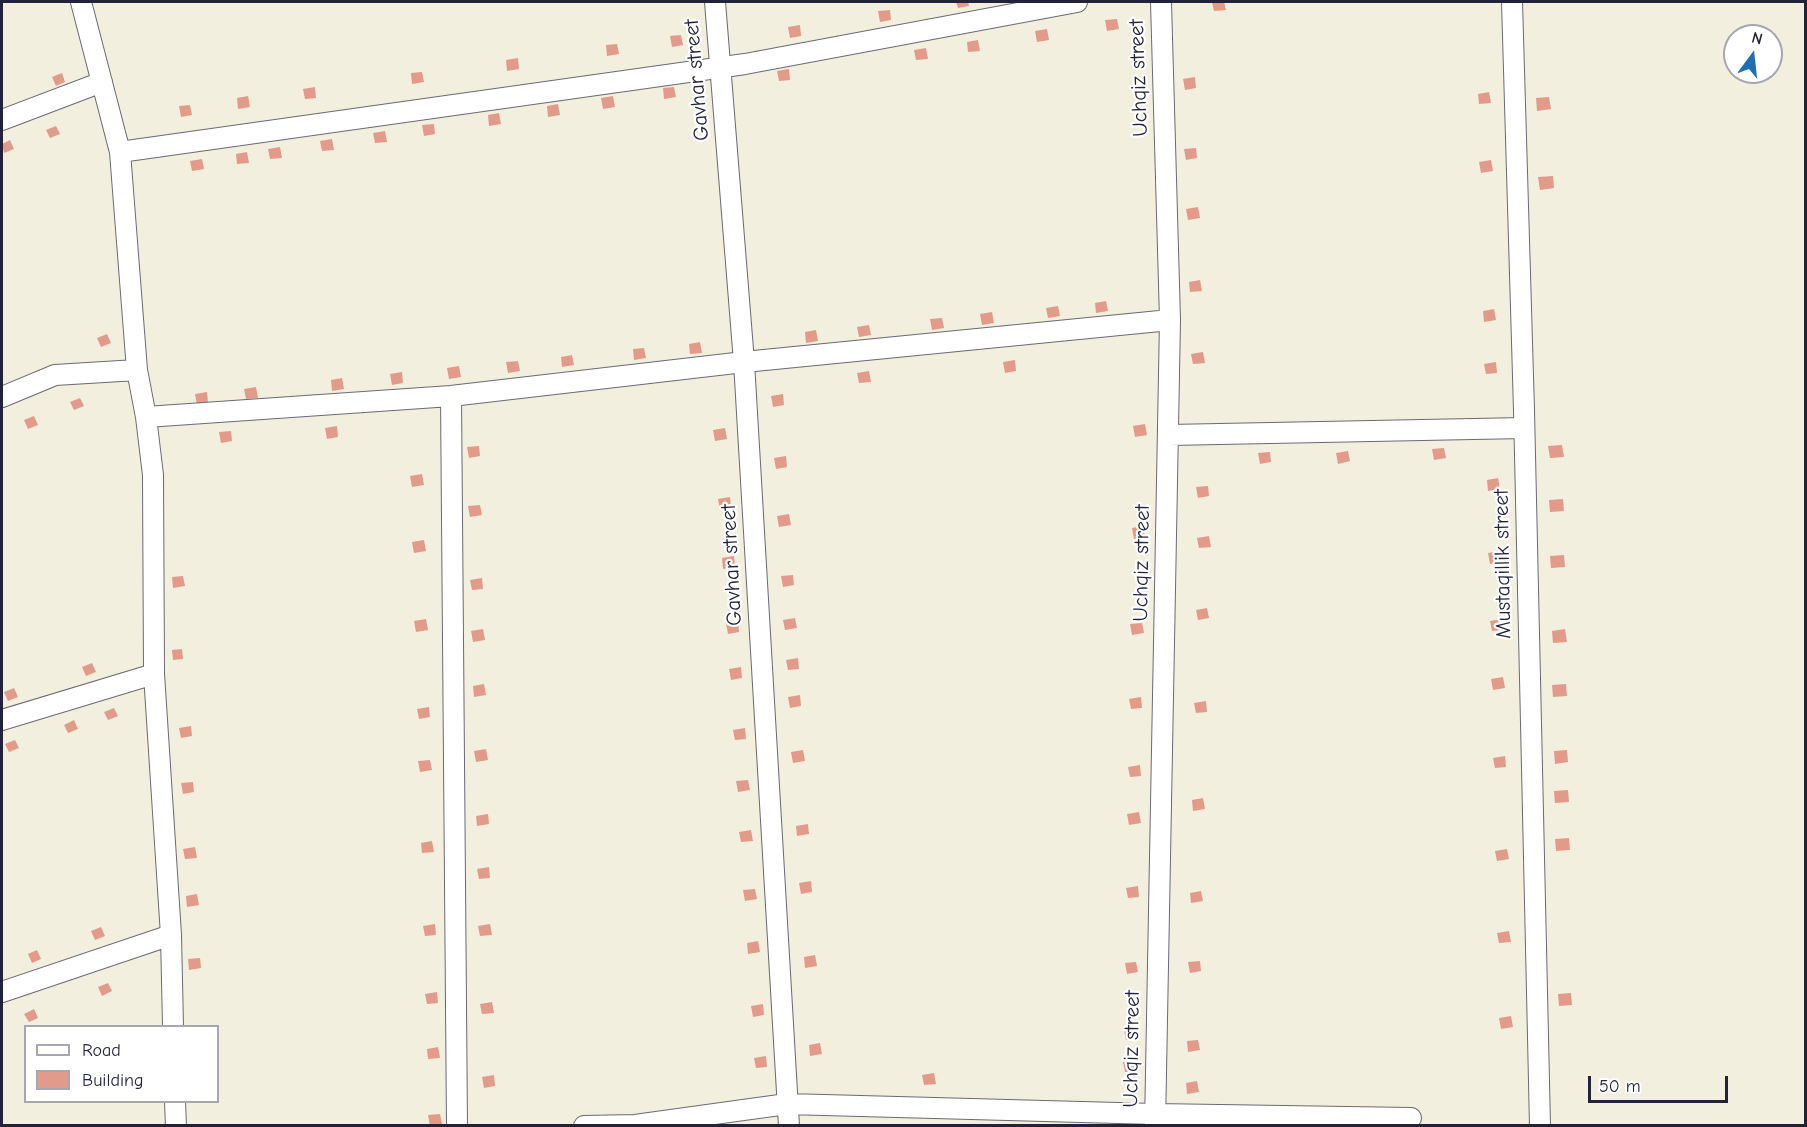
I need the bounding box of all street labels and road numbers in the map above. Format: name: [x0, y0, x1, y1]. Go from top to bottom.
street label: Gavhar street: [679, 18, 715, 142]
street label: Uchqiz street: [1124, 19, 1154, 137]
street label: Mustaqillik street: [1489, 489, 1517, 639]
street label: Gavhar street: [716, 504, 748, 626]
street label: Uchqiz street: [1128, 504, 1156, 622]
street label: Uchqiz street: [1118, 990, 1146, 1108]

